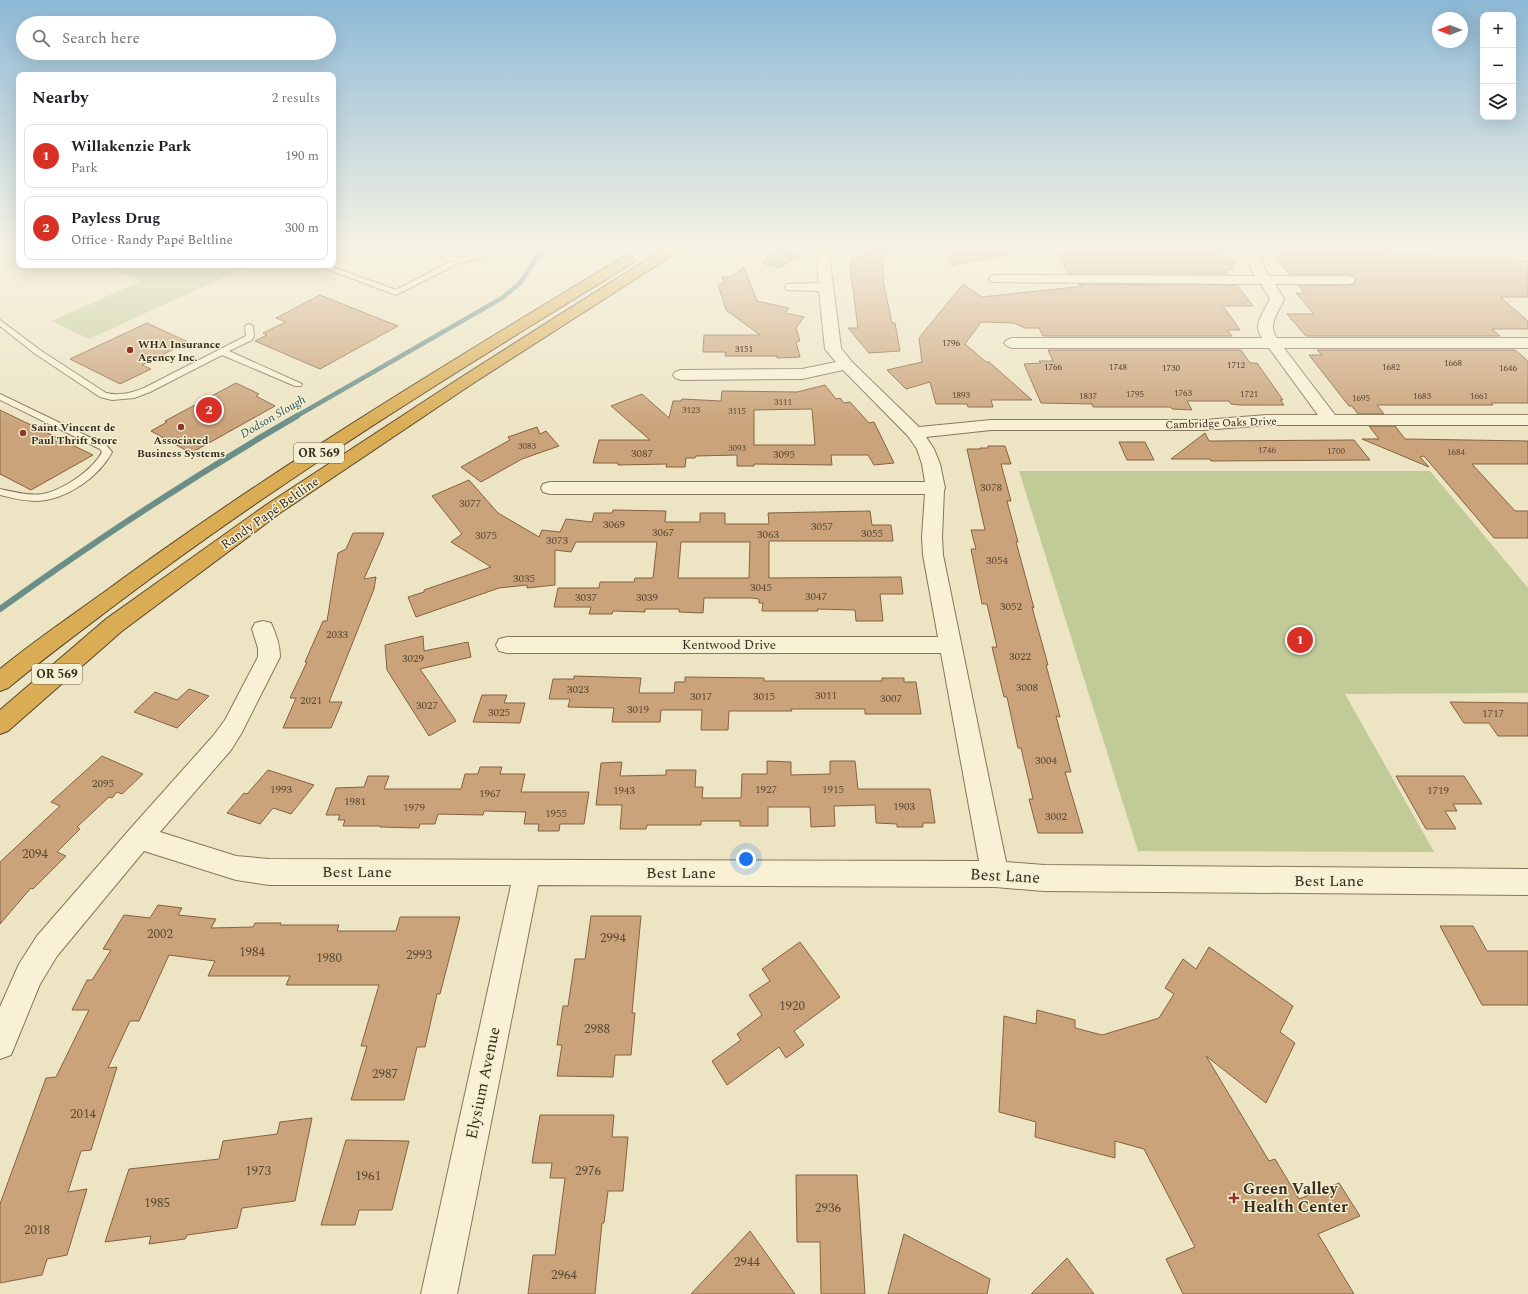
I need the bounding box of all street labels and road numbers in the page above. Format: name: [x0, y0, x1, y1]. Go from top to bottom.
street label: Cambridge Oaks Drive: [1165, 413, 1277, 433]
road number: OR 569: [294, 443, 344, 463]
street label: Randy Papé Beltline: [217, 472, 323, 554]
street label: Kentwood Drive: [682, 635, 776, 655]
road number: OR 569: [32, 664, 82, 684]
street label: Best Lane: [322, 860, 392, 884]
street label: Best Lane: [646, 861, 716, 885]
street label: Best Lane: [969, 862, 1041, 890]
street label: Best Lane: [1294, 869, 1364, 893]
street label: Elysium Avenue: [459, 1025, 507, 1141]

